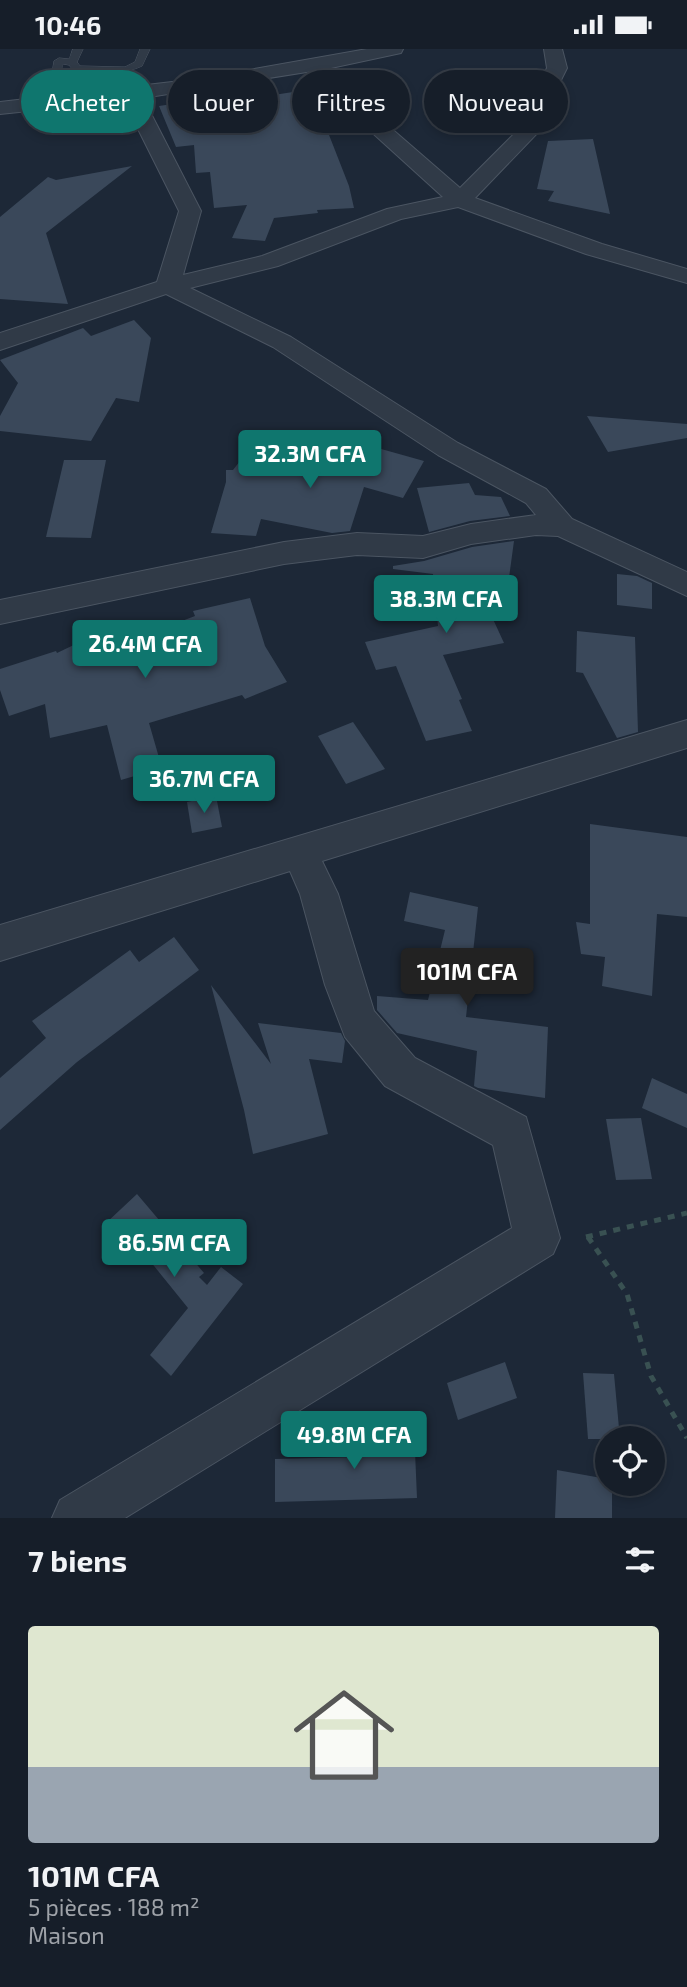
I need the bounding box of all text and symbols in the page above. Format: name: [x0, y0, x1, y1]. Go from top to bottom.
text: 10:46: [35, 9, 101, 40]
chip: Acheter: [21, 70, 154, 133]
chip: Louer: [168, 70, 278, 133]
chip: Filtres: [292, 70, 410, 133]
chip: Nouveau: [424, 70, 568, 133]
pin: 32.3M CFA: [230, 431, 390, 490]
text: 32.3M CFA: [254, 439, 366, 467]
pin: 38.3M CFA: [366, 575, 526, 635]
text: 38.3M CFA: [390, 584, 502, 612]
pin: 26.4M CFA: [65, 621, 225, 680]
text: 26.4M CFA: [88, 629, 202, 657]
pin: 36.7M CFA: [124, 755, 284, 815]
text: 36.7M CFA: [149, 764, 259, 792]
pin: 101M CFA: [395, 949, 539, 1008]
text: 101M CFA: [417, 957, 517, 985]
pin: 86.5M CFA: [94, 1219, 254, 1279]
text: 86.5M CFA: [118, 1228, 230, 1256]
pin: 49.8M CFA: [274, 1411, 434, 1471]
text: 49.8M CFA: [297, 1420, 411, 1448]
map controls: [595, 1426, 665, 1496]
button: locate: [595, 1426, 665, 1496]
icon: filters: [621, 1541, 659, 1579]
text: 7 biens: [28, 1542, 127, 1578]
icon: home: [281, 1672, 407, 1798]
text: 101M CFA: [28, 1857, 159, 1893]
text: 5 pièces · 188 m²: [28, 1893, 200, 1921]
text: Maison: [28, 1921, 105, 1949]

